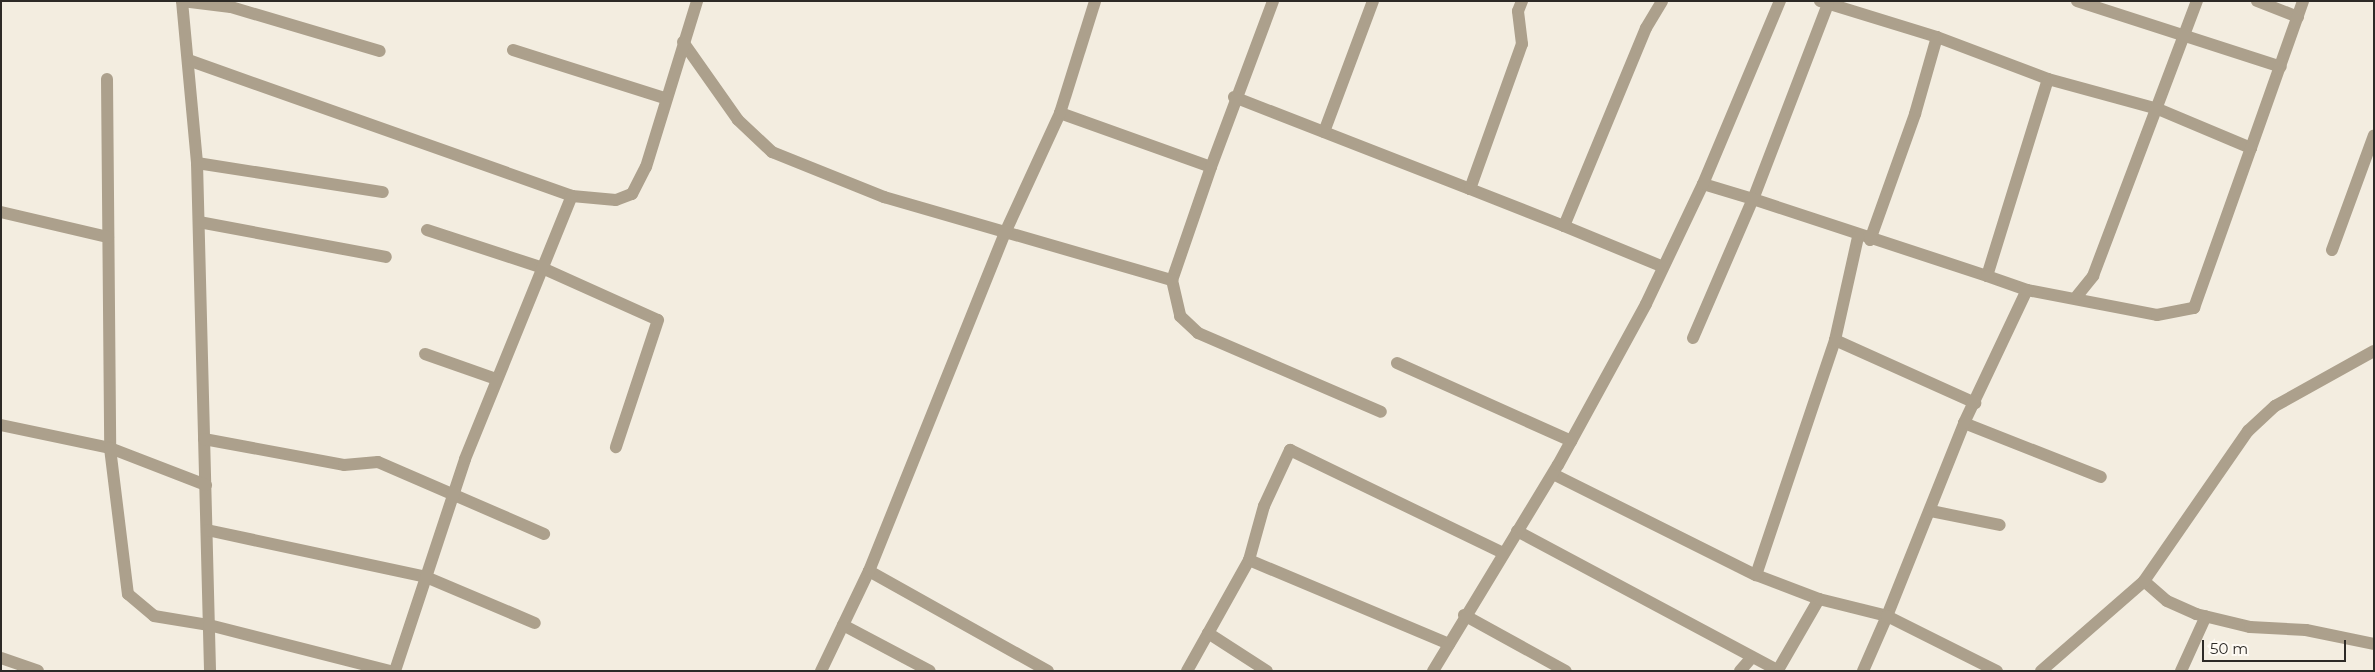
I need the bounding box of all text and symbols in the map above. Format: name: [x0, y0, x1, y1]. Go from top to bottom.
scale bar: [2205, 630, 2349, 662]
text: 50 m: [2210, 639, 2248, 658]

